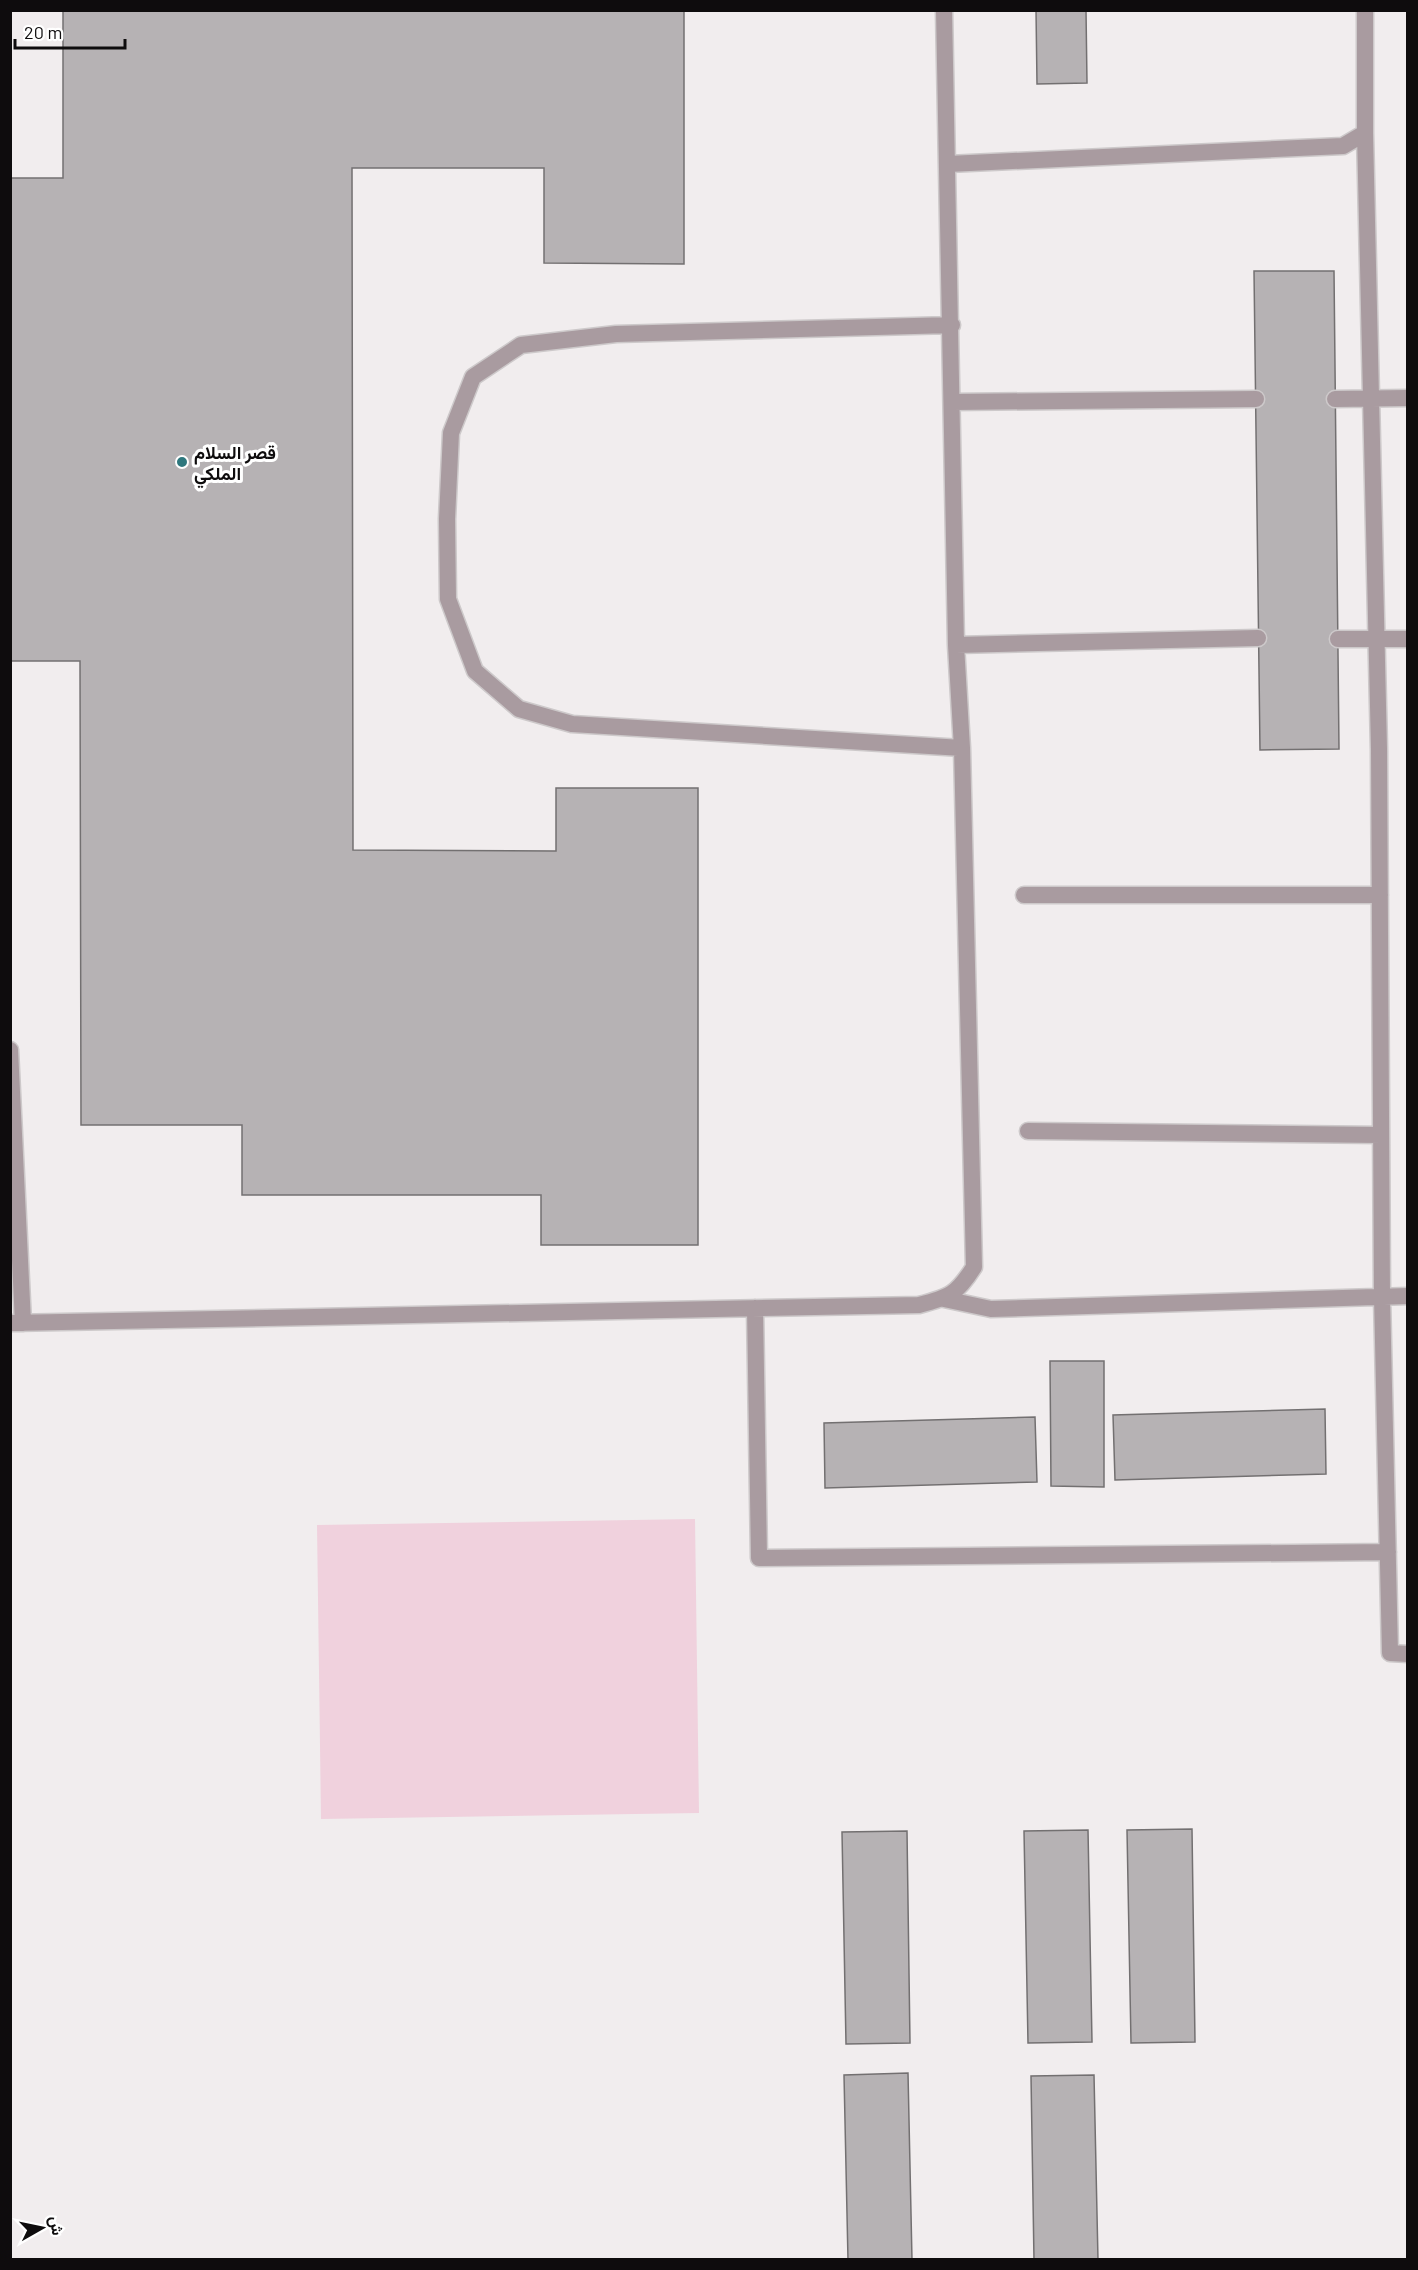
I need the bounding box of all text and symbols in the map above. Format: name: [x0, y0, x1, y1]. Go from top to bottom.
scale bar: [15, 12, 124, 50]
text: 20 m: [24, 21, 62, 43]
place label: قصر السلام الملكي: [194, 441, 276, 489]
marker: قصر السلام الملكي: [175, 455, 189, 469]
north arrow: [12, 2198, 72, 2258]
text: ش: [45, 2215, 68, 2237]

